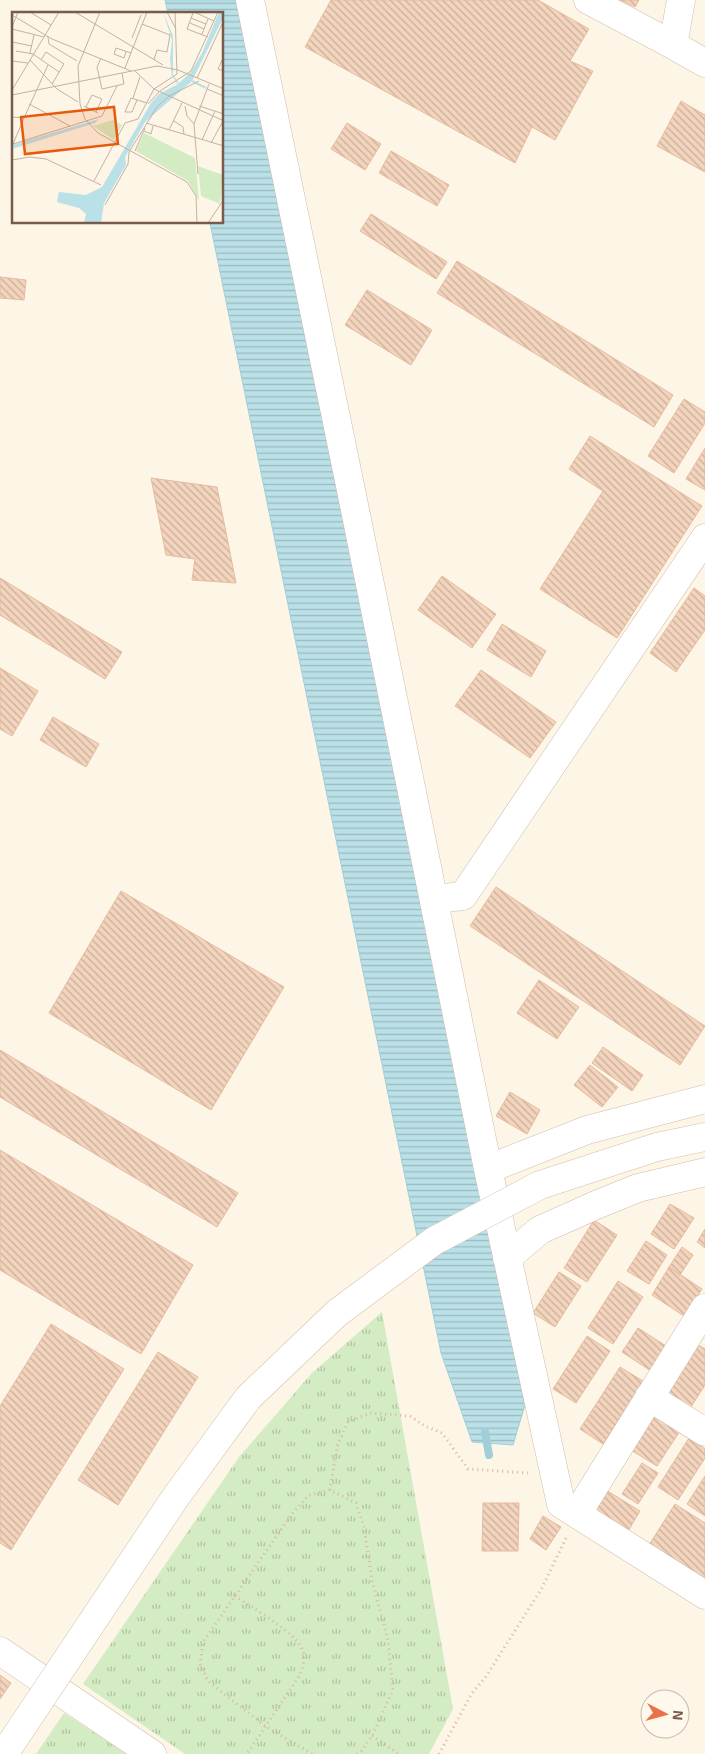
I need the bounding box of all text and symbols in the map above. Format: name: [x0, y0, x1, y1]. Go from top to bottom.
inset map: [12, 12, 224, 224]
north arrow: [640, 1689, 690, 1739]
text: N: [669, 1709, 687, 1721]

